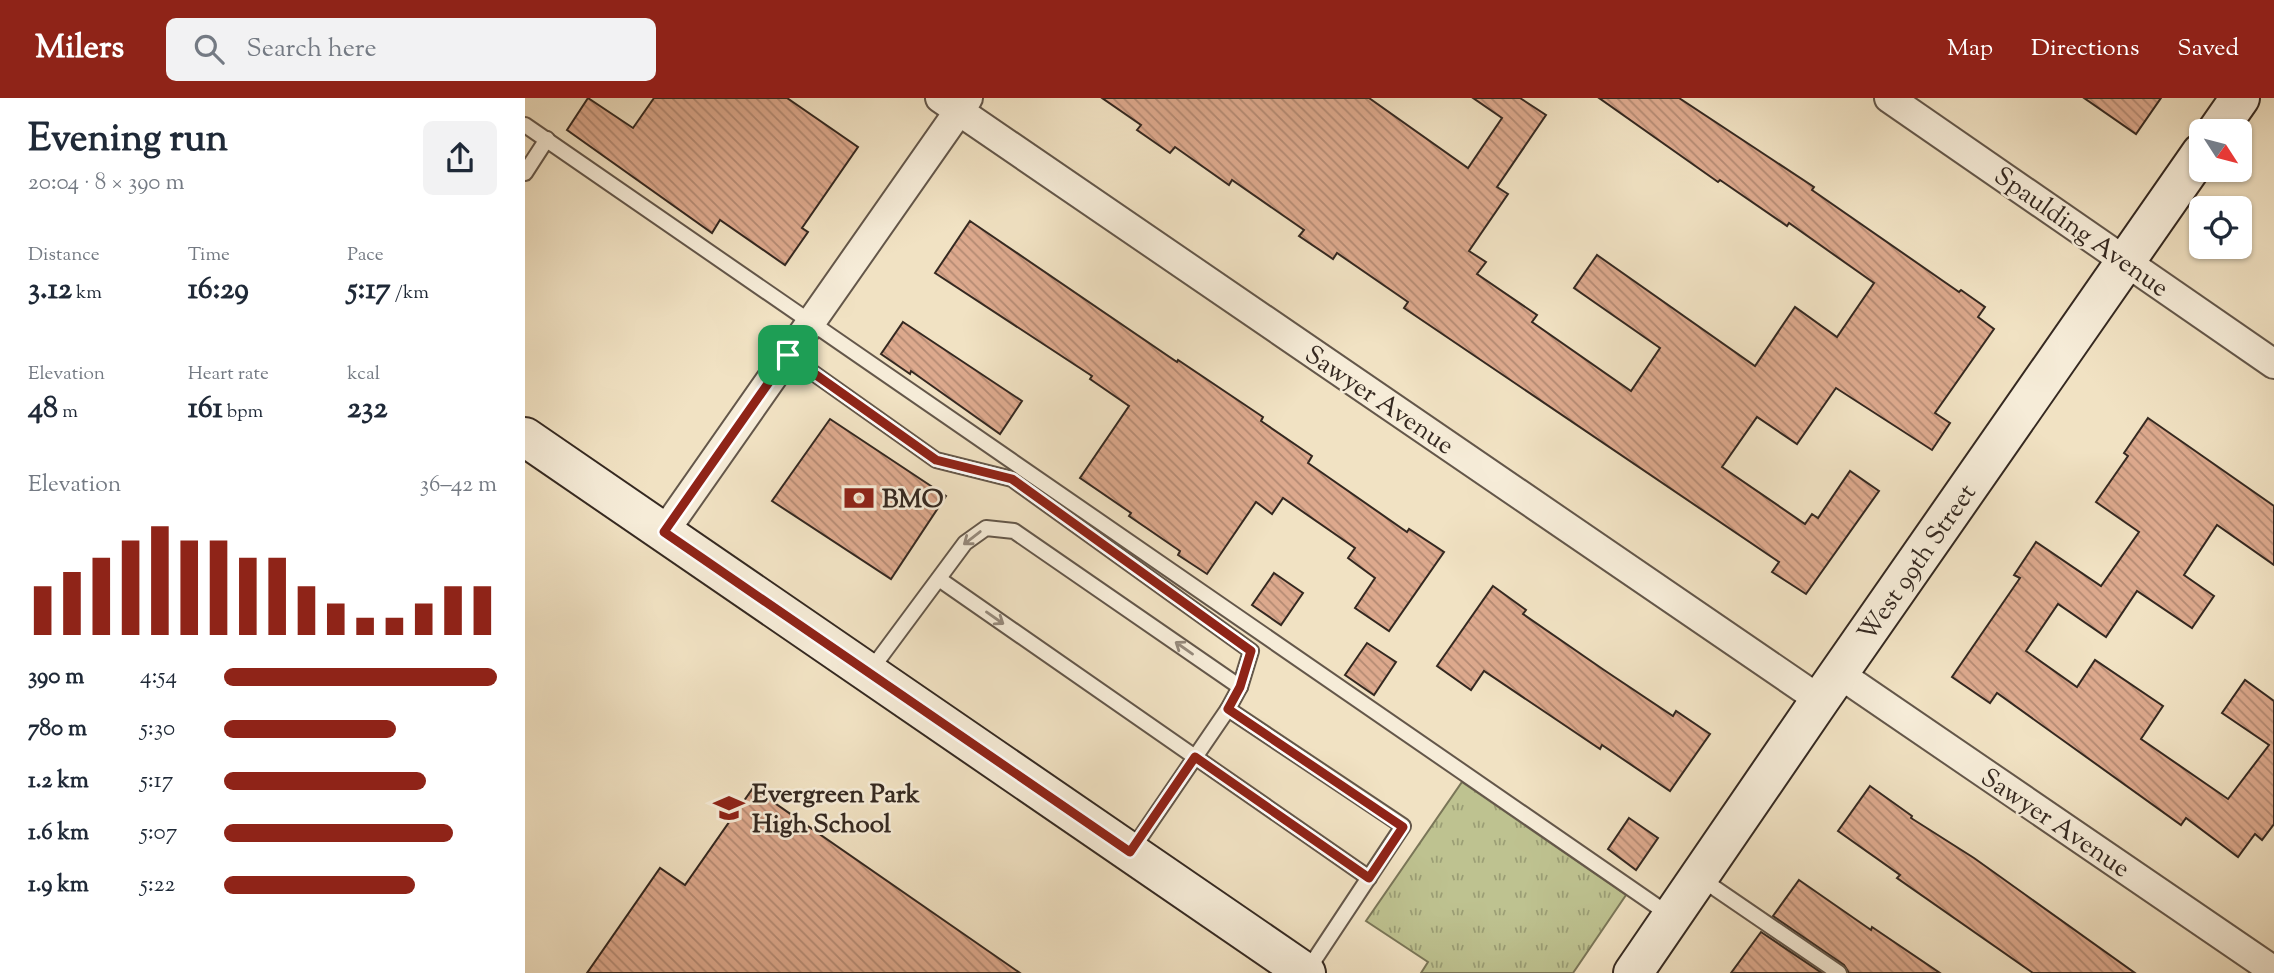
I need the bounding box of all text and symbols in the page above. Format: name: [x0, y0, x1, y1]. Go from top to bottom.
search box: [166, 18, 656, 81]
text: Milers: [35, 25, 124, 73]
icon: search: [190, 30, 228, 68]
text: Search here: [246, 31, 377, 68]
text: Map: [1947, 32, 1993, 66]
text: Directions: [2031, 32, 2139, 66]
text: Saved: [2177, 32, 2239, 66]
text: Evening run: [28, 114, 228, 168]
north arrow: [2189, 119, 2252, 182]
map controls: [2189, 119, 2252, 259]
button: share: [423, 121, 497, 195]
street label: Spaulding Avenue: [1986, 159, 2175, 307]
text: 20:04 · 8 × 390 m: [28, 167, 184, 200]
button: locate: [2189, 196, 2252, 259]
text: Distance: [28, 242, 100, 269]
text: Time: [188, 242, 230, 269]
text: Pace: [347, 242, 384, 269]
text: 3.12: [28, 269, 72, 312]
text: 16:29: [188, 269, 249, 312]
text: 5:17: [347, 269, 391, 312]
text: km: [72, 280, 102, 307]
text: /km: [391, 280, 429, 307]
pin: [758, 325, 818, 385]
icon: arrive: [769, 336, 807, 374]
street label: Sawyer Avenue: [1296, 337, 1461, 465]
text: Elevation: [28, 361, 105, 388]
text: Heart rate: [188, 361, 269, 388]
text: kcal: [347, 361, 380, 388]
text: 48: [28, 388, 58, 431]
text: 161: [188, 388, 223, 431]
text: 232: [347, 388, 388, 431]
text: m: [58, 399, 78, 426]
text: bpm: [223, 399, 263, 426]
text: Elevation: [28, 469, 121, 502]
text: 36–42 m: [420, 469, 497, 502]
street label: West 99th Street: [1850, 477, 1986, 650]
bank icon: BMO: [842, 481, 876, 515]
place label: BMO: [882, 482, 944, 519]
one-way arrow: [964, 531, 982, 546]
one-way arrow: [985, 611, 1004, 625]
one-way arrow: [1174, 641, 1194, 655]
text: 390 m: [28, 661, 84, 694]
text: 4:54: [140, 661, 177, 694]
text: 780 m: [28, 713, 87, 746]
text: 5:30: [140, 713, 175, 746]
street label: Sawyer Avenue: [1972, 760, 2137, 888]
text: 1.2 km: [28, 765, 89, 798]
text: 5:17: [140, 765, 173, 798]
place label: Evergreen Park High School: [752, 777, 921, 844]
school or university icon: Evergreen Park High School: [712, 791, 746, 825]
text: 1.6 km: [28, 817, 89, 850]
text: 5:07: [140, 817, 177, 850]
text: 1.9 km: [28, 869, 89, 902]
text: 5:22: [140, 869, 175, 902]

